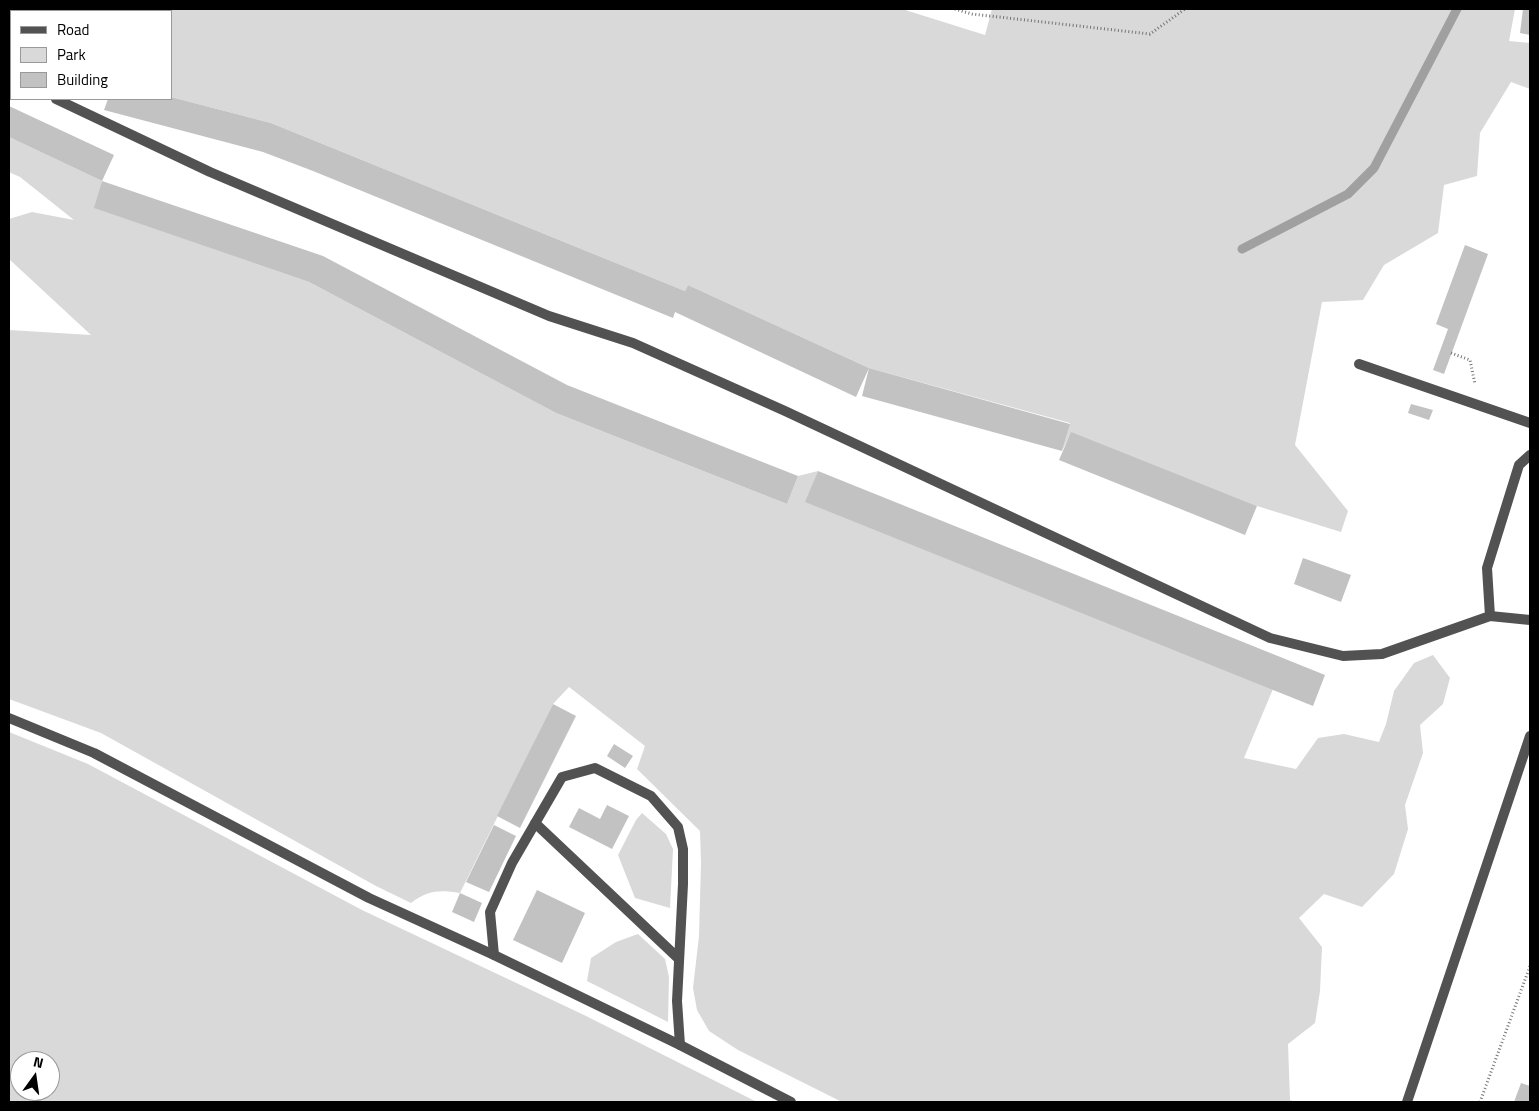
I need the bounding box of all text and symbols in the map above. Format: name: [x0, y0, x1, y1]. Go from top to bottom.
legend: [10, 10, 172, 100]
text: Road: [57, 18, 89, 41]
text: Park: [57, 43, 86, 66]
text: Building: [57, 68, 108, 91]
north arrow: [10, 1051, 60, 1101]
text: N: [31, 1051, 46, 1073]

